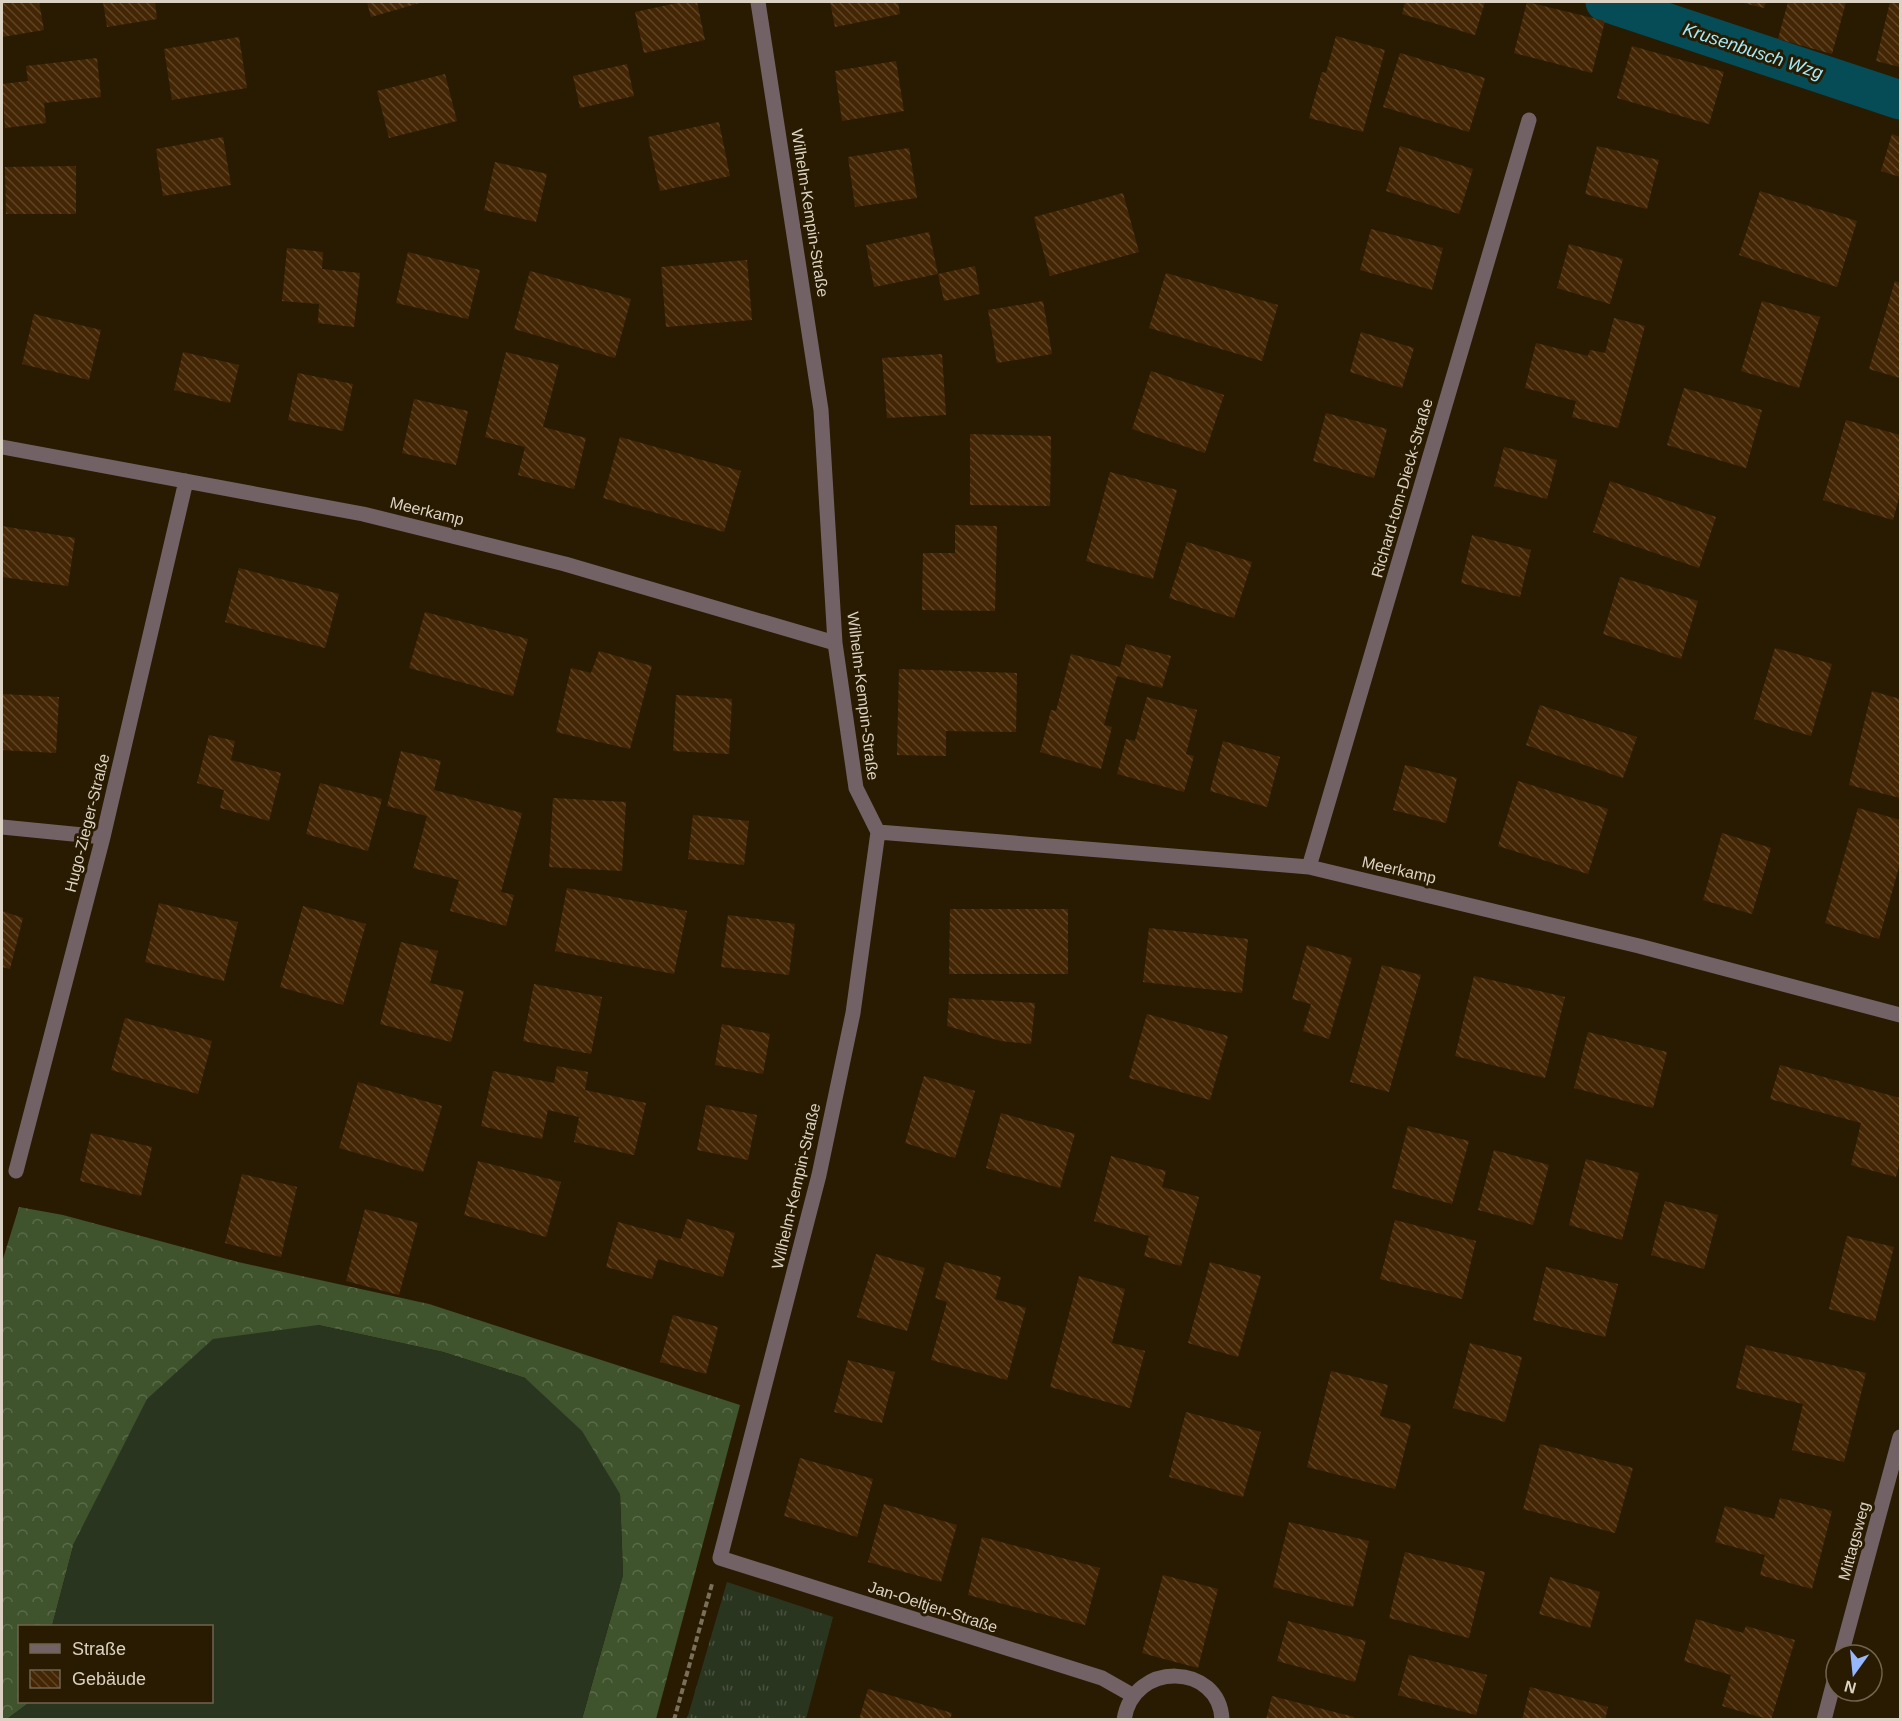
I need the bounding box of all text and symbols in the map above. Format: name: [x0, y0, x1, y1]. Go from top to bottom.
water label: Krusenbusch Wzg: [1680, 19, 1826, 83]
street label: Wilhelm-Kempin-Straße: [788, 128, 832, 298]
street label: Richard-tom-Dieck-Straße: [1368, 396, 1436, 580]
street label: Meerkamp: [388, 494, 466, 528]
street label: Wilhelm-Kempin-Straße: [844, 611, 882, 781]
street label: Hugo-Zieger-Straße: [62, 752, 112, 894]
street label: Meerkamp: [1360, 853, 1438, 887]
street label: Wilhelm-Kempin-Straße: [769, 1101, 823, 1271]
street label: Mittagsweg: [1835, 1500, 1873, 1582]
street label: Jan-Oeltjen-Straße: [866, 1578, 1000, 1636]
legend: [18, 1625, 213, 1703]
text: Straße: [72, 1639, 126, 1659]
north arrow: [1824, 1643, 1884, 1703]
text: Gebäude: [72, 1669, 146, 1689]
text: N: [1842, 1677, 1858, 1697]

